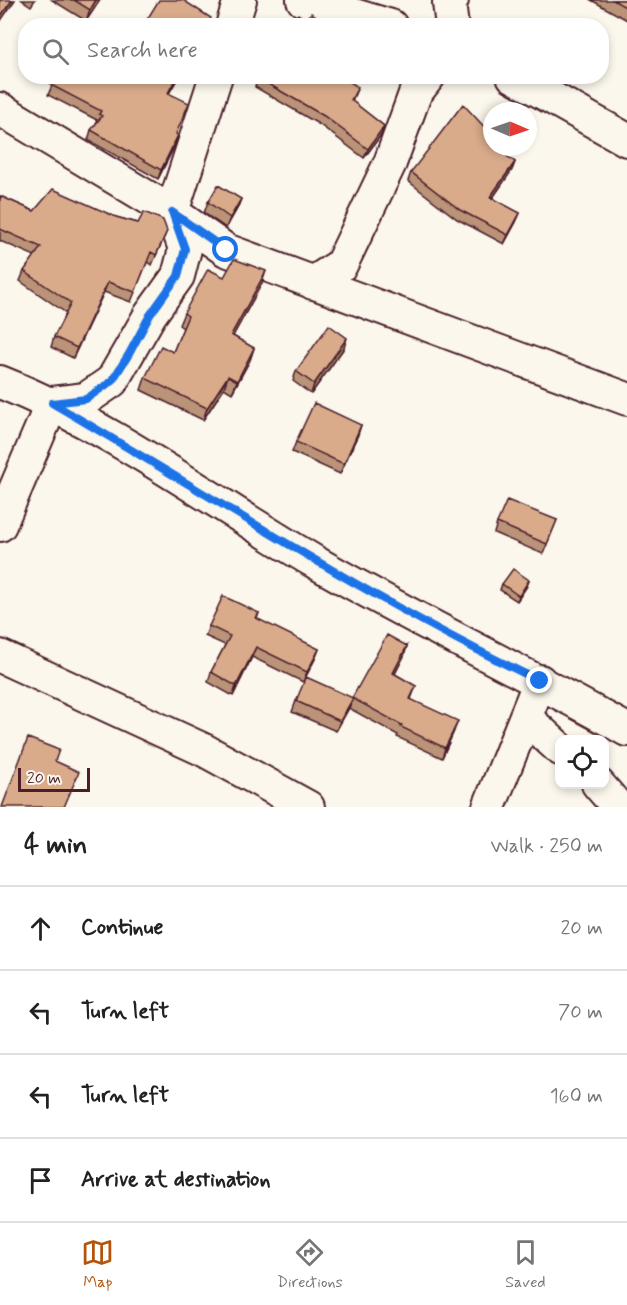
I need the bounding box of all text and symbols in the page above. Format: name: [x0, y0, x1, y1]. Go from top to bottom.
search box: [18, 18, 609, 84]
icon: search: [39, 35, 72, 68]
text: Search here: [87, 37, 198, 65]
north arrow: [483, 102, 537, 156]
route start: [212, 236, 238, 262]
route end: [526, 667, 552, 693]
map controls: [555, 735, 609, 789]
button: locate: [555, 735, 609, 789]
scale bar: [18, 765, 90, 792]
text: 20 m: [27, 768, 61, 789]
text: 4 min: [24, 829, 87, 863]
text: Walk · 250 m: [491, 833, 603, 860]
icon: ahead: [24, 912, 57, 945]
text: Continue: [81, 914, 163, 942]
text: 20 m: [560, 915, 603, 942]
icon: left: [24, 996, 57, 1029]
text: Turn left: [81, 998, 169, 1026]
text: 70 m: [558, 999, 603, 1026]
icon: left: [24, 1080, 57, 1113]
text: Turn left: [81, 1082, 169, 1110]
text: 160 m: [550, 1083, 603, 1110]
icon: arrive: [24, 1164, 57, 1197]
text: Arrive at destination: [81, 1166, 271, 1194]
tab: Map: [81, 1236, 114, 1293]
tab: Directions: [277, 1236, 343, 1293]
tab: Saved: [505, 1236, 546, 1293]

